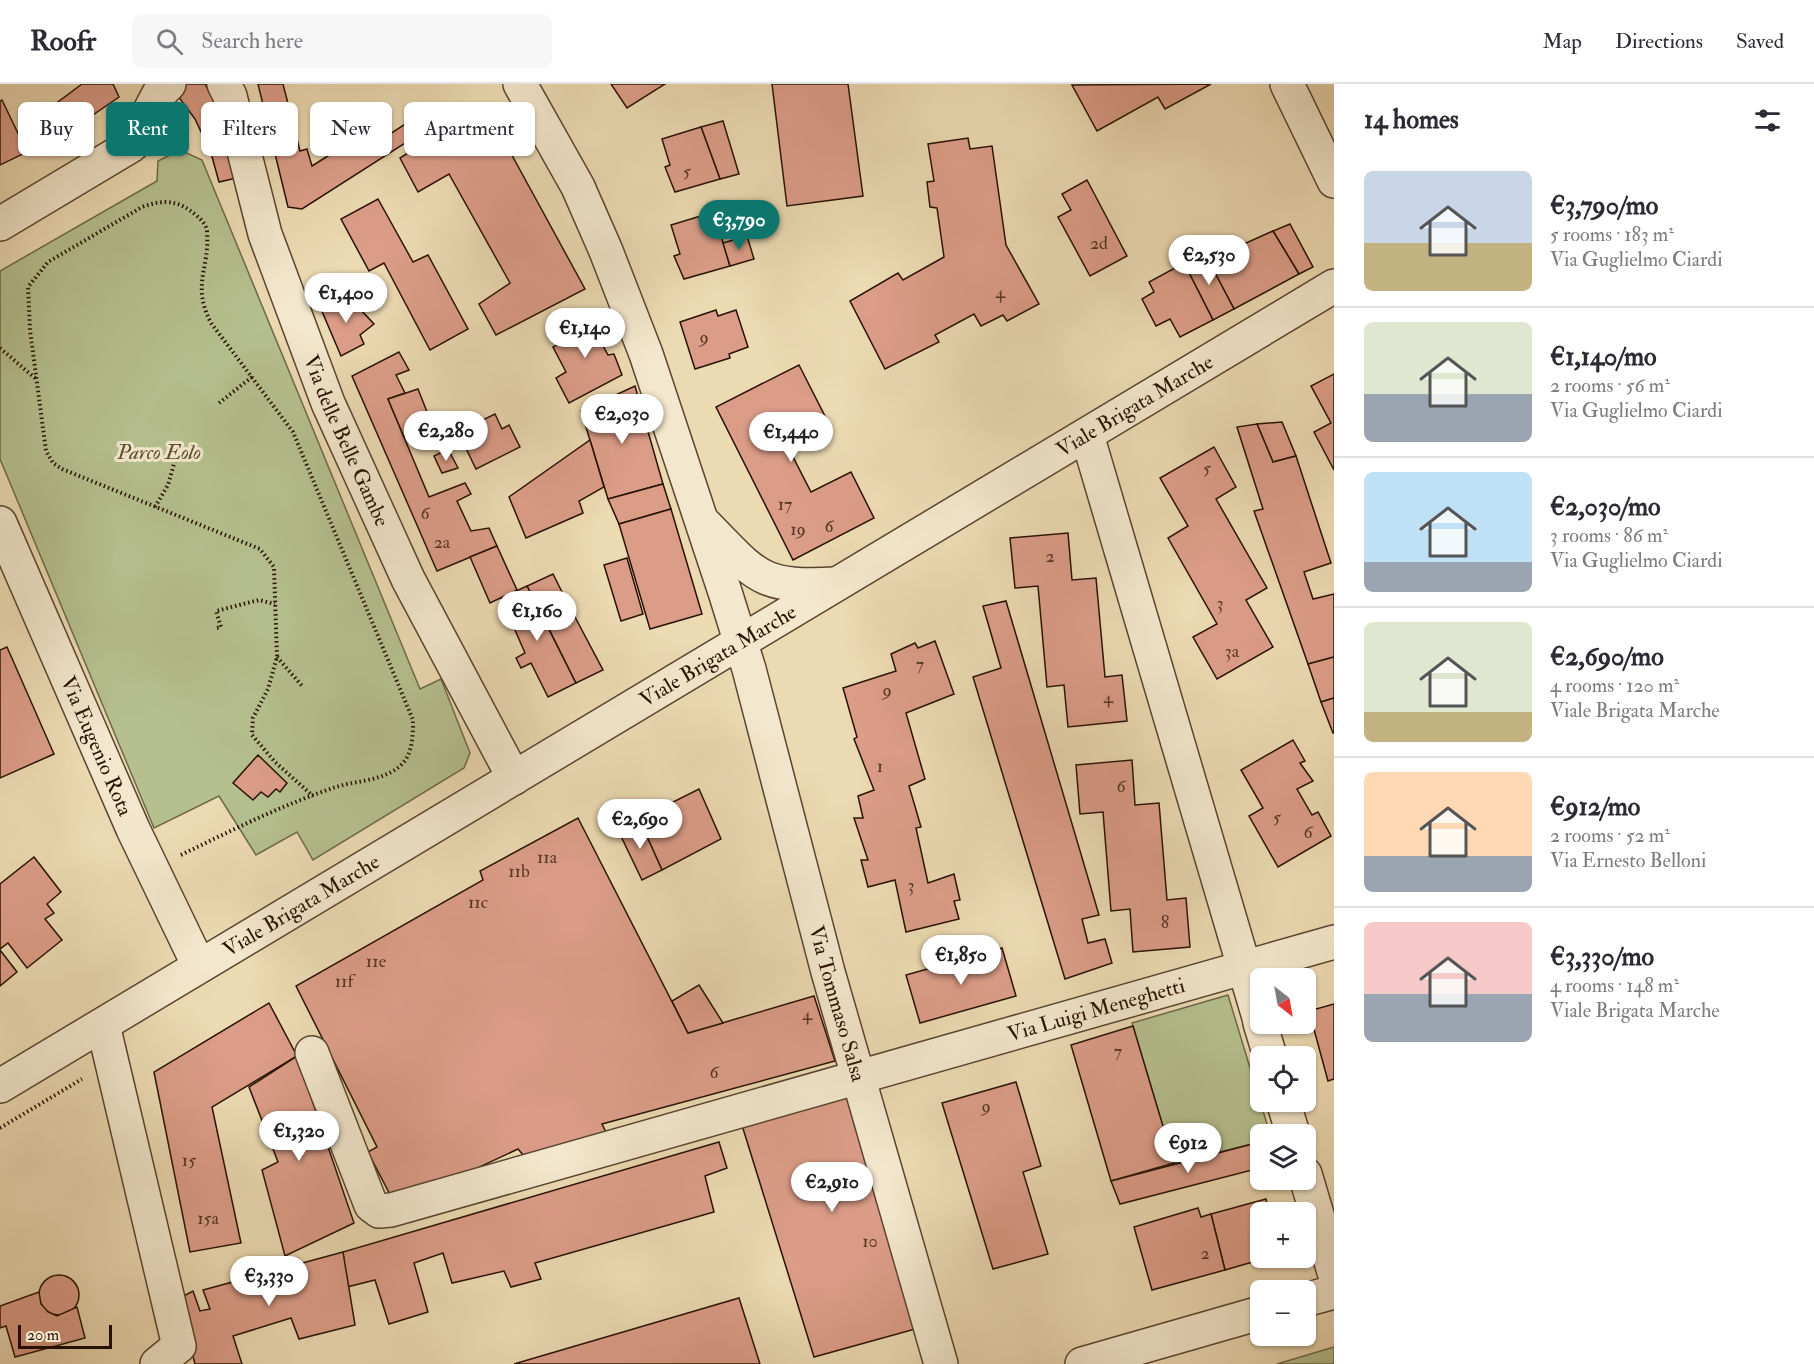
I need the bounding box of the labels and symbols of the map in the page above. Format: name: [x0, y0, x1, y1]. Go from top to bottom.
house number: 5: [683, 160, 691, 183]
pin: €3,790: [690, 200, 788, 251]
house number: 2d: [1090, 232, 1108, 255]
pin: €2,530: [1160, 235, 1258, 286]
pin: €1,400: [297, 273, 395, 324]
house number: 4: [995, 281, 1006, 304]
pin: €1,140: [536, 308, 634, 359]
house number: 9: [697, 326, 709, 349]
street label: Viale Brigata Marche: [1051, 348, 1218, 463]
street label: Via delle Belle Gambe: [298, 351, 396, 531]
pin: €2,030: [573, 394, 671, 445]
pin: €2,280: [397, 411, 495, 462]
pin: €1,440: [742, 412, 840, 463]
park label: Parco Eolo: [116, 439, 201, 466]
house number: 5: [1203, 457, 1211, 480]
house number: 17: [778, 493, 792, 516]
house number: 6: [420, 502, 430, 525]
house number: 6: [824, 515, 834, 538]
house number: 19: [790, 518, 806, 541]
house number: 2a: [434, 531, 451, 554]
house number: 2: [1045, 545, 1055, 568]
pin: €1,160: [488, 591, 586, 642]
house number: 3: [1217, 592, 1223, 615]
street label: Viale Brigata Marche: [634, 598, 801, 713]
house number: 3a: [1225, 640, 1240, 663]
house number: 7: [916, 653, 924, 676]
street label: Via Eugenio Rota: [55, 672, 139, 820]
house number: 9: [880, 679, 892, 702]
house number: 4: [1103, 686, 1114, 709]
house number: 1: [877, 755, 883, 778]
house number: 6: [1116, 775, 1126, 798]
pin: €2,690: [591, 799, 689, 850]
house number: 5: [1273, 806, 1281, 829]
house number: 6: [1303, 821, 1313, 844]
house number: 11a: [537, 846, 558, 869]
street label: Viale Brigata Marche: [218, 848, 385, 963]
house number: 11b: [508, 860, 530, 883]
house number: 3: [908, 874, 914, 897]
house number: 11c: [468, 891, 488, 914]
house number: 8: [1161, 911, 1169, 934]
street label: Via Tommaso Salsa: [803, 923, 872, 1085]
pin: €1,850: [912, 935, 1010, 986]
house number: 11e: [366, 950, 387, 973]
north arrow: [1250, 968, 1316, 1034]
house number: 11f: [335, 970, 357, 993]
street label: Via Luigi Meneghetti: [1004, 972, 1188, 1048]
house number: 4: [802, 1003, 813, 1026]
house number: 7: [1114, 1040, 1122, 1063]
house number: 6: [709, 1061, 719, 1084]
house number: 9: [979, 1095, 991, 1118]
pin: €1,320: [250, 1111, 348, 1162]
pin: €912: [1152, 1123, 1224, 1174]
house number: 15: [182, 1149, 196, 1172]
pin: €2,910: [783, 1162, 881, 1213]
house number: 15a: [197, 1207, 219, 1230]
house number: 10: [862, 1230, 878, 1253]
house number: 2: [1200, 1242, 1210, 1265]
pin: €3,330: [220, 1256, 318, 1307]
scale bar: [18, 1322, 112, 1350]

